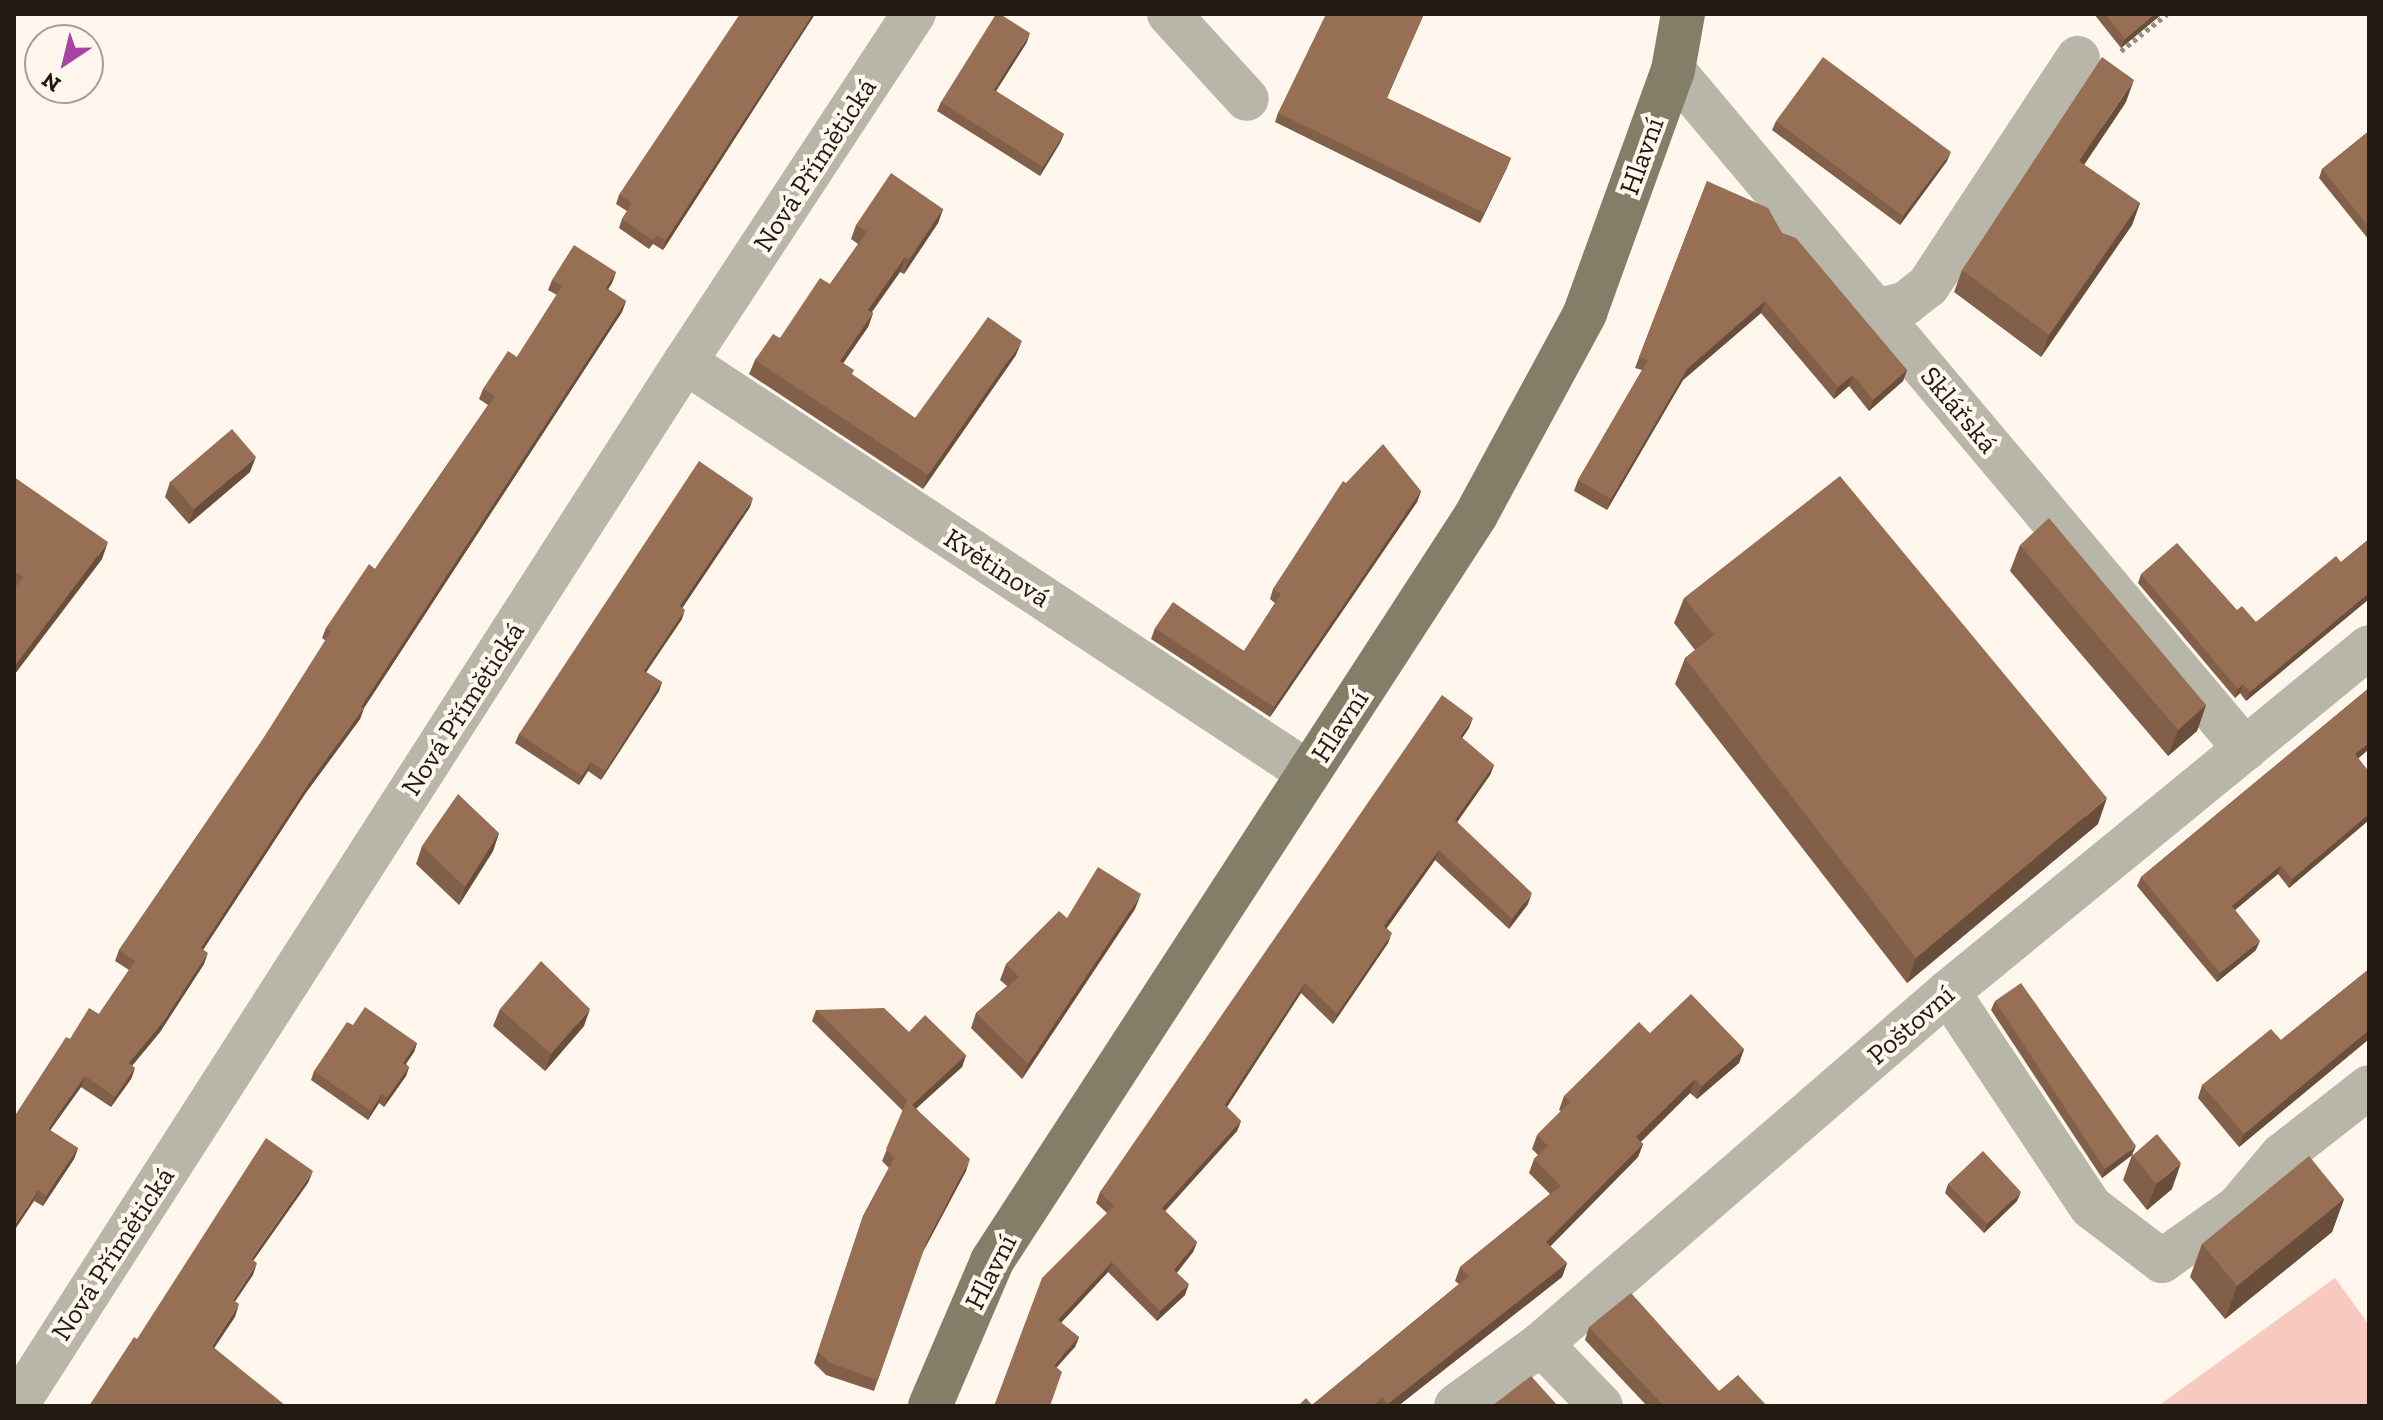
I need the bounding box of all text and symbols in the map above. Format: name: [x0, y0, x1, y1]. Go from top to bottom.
north arrow: [24, 24, 104, 104]
text: N: [37, 67, 66, 98]
street label: Nová Přímětická: [746, 72, 884, 258]
street label: Hlavní: [1613, 113, 1671, 199]
street label: Sklářská: [1913, 360, 2005, 460]
street label: Květinová: [938, 521, 1056, 615]
street label: Nová Přímětická: [394, 616, 532, 802]
street label: Hlavní: [1304, 683, 1376, 769]
street label: Poštovní: [1861, 978, 1961, 1072]
street label: Nová Přímětická: [44, 1161, 182, 1347]
street label: Hlavní: [958, 1229, 1024, 1315]

